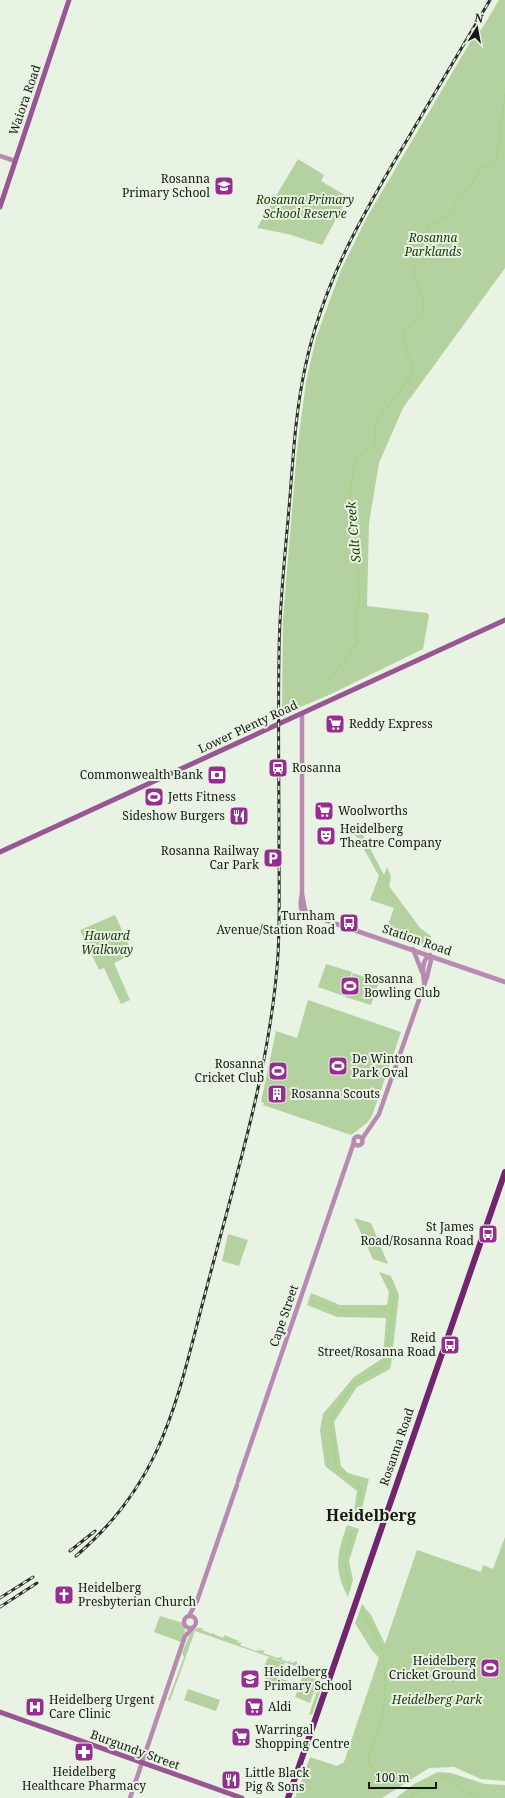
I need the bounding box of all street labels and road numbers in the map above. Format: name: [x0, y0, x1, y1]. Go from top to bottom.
street label: Waiora Road: [5, 62, 45, 137]
street label: Lower Plenty Road: [195, 696, 301, 757]
street label: Station Road: [380, 920, 455, 960]
street label: Cape Street: [265, 1283, 302, 1349]
street label: Rosanna Road: [375, 1405, 418, 1488]
street label: Burgundy Street: [88, 1726, 182, 1774]

